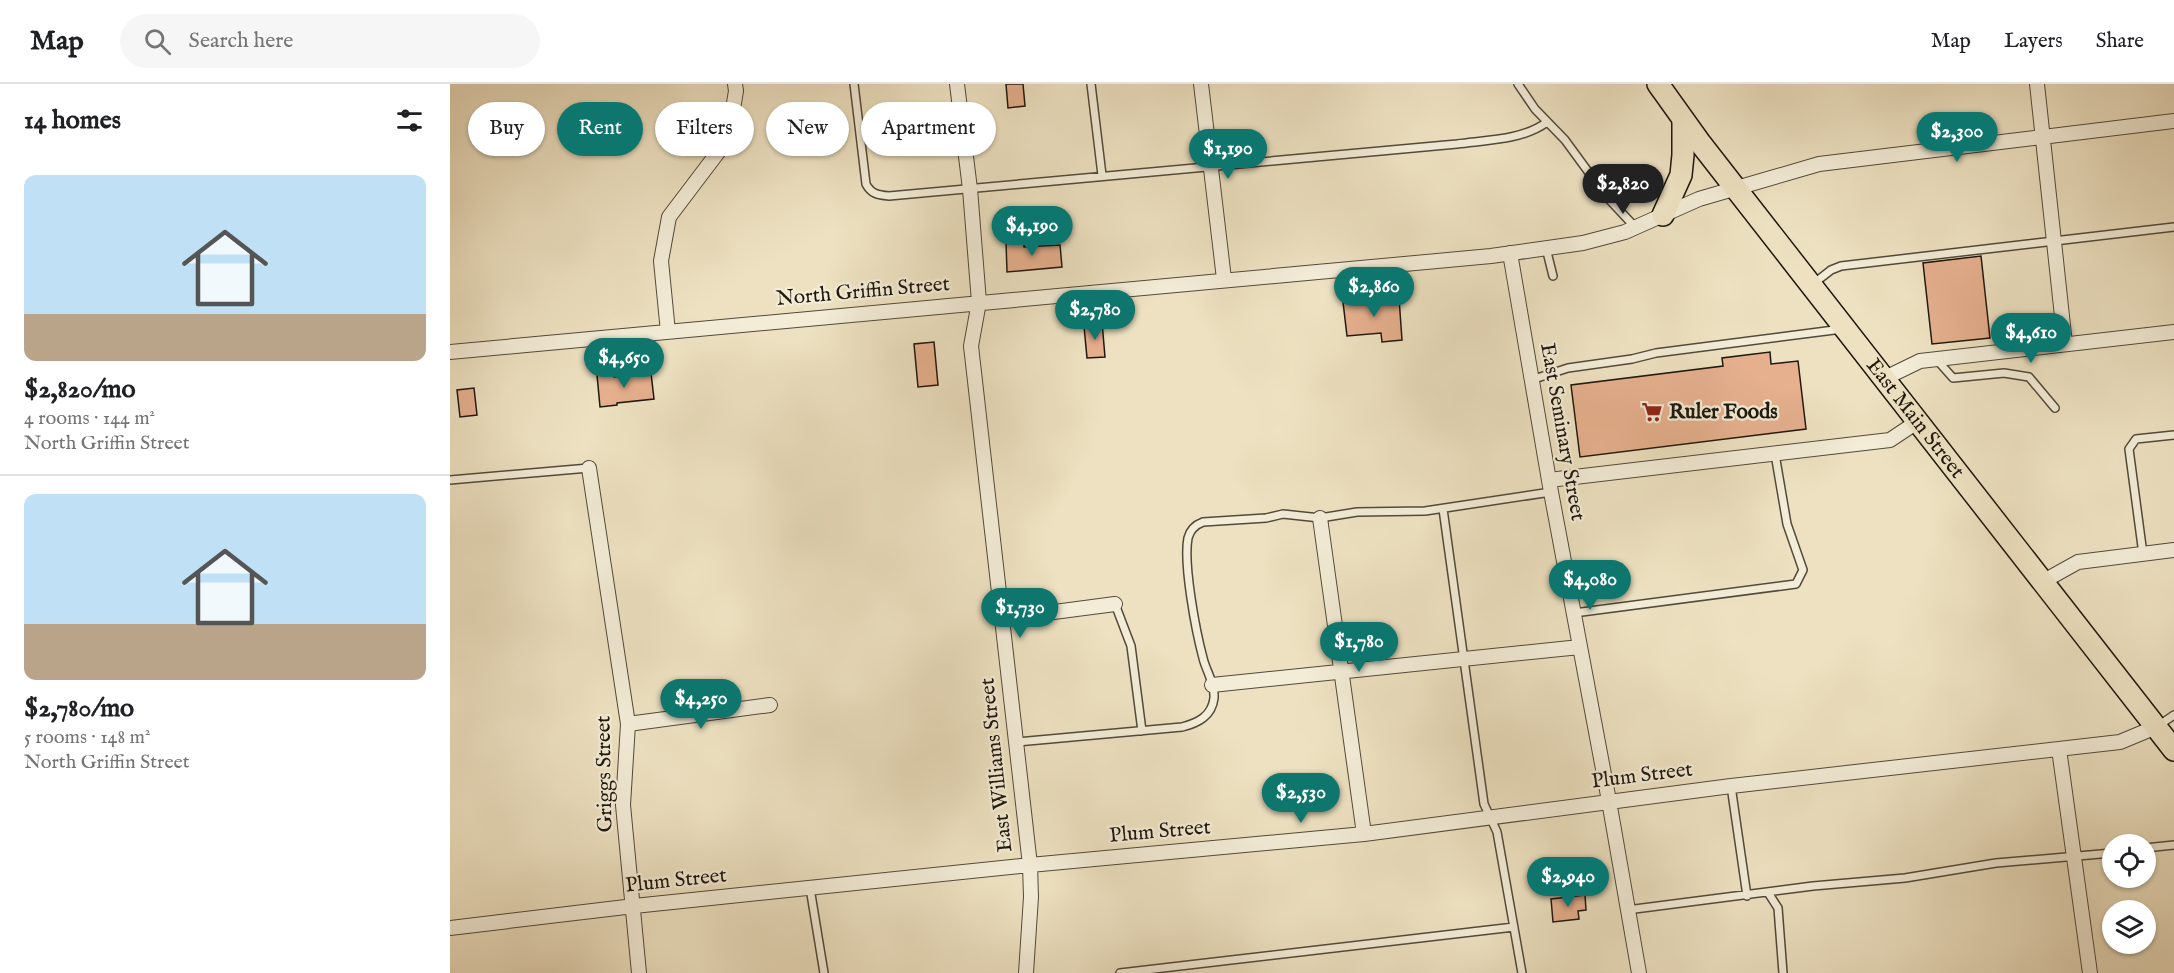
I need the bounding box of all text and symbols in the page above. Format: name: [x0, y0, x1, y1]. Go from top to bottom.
search box: [120, 14, 540, 68]
text: Map: [30, 24, 84, 59]
icon: search: [141, 25, 174, 58]
text: Search here: [189, 27, 293, 55]
text: Map: [1931, 28, 1971, 55]
text: Layers: [2004, 28, 2063, 55]
text: Share: [2096, 28, 2144, 55]
chip: Buy: [468, 102, 545, 156]
chip: Rent: [557, 102, 643, 156]
chip: Filters: [655, 102, 754, 156]
chip: New: [766, 102, 849, 156]
chip: Apartment: [861, 102, 996, 156]
text: 14 homes: [24, 104, 121, 137]
icon: filters: [393, 104, 426, 137]
pin: $2,300: [1908, 112, 2006, 163]
text: $2,300: [1931, 119, 1983, 144]
pin: $1,190: [1179, 129, 1277, 180]
text: $1,190: [1203, 136, 1253, 161]
pin: $2,820: [1574, 164, 1672, 215]
text: $2,820: [1597, 171, 1649, 196]
pin: $4,190: [983, 206, 1081, 257]
text: $4,190: [1006, 213, 1058, 238]
icon: home: [171, 214, 279, 322]
pin: $2,860: [1325, 267, 1423, 318]
street label: North Griffin Street: [775, 271, 951, 313]
text: $2,860: [1348, 274, 1400, 299]
pin: $2,780: [1046, 290, 1144, 341]
text: $2,780: [1069, 297, 1121, 322]
pin: $4,610: [1982, 313, 2080, 364]
text: $4,610: [2005, 320, 2057, 345]
pin: $4,650: [575, 338, 673, 389]
street label: East Seminary Street: [1533, 341, 1591, 523]
text: $4,650: [598, 345, 650, 370]
street label: East Main Street: [1860, 353, 1971, 484]
text: $2,820/mo: [24, 373, 136, 406]
place label: Ruler Foods: [1669, 399, 1778, 426]
supermarket icon: Ruler Foods: [1640, 400, 1664, 424]
text: 4 rooms · 144 m²: [24, 406, 155, 431]
text: North Griffin Street: [24, 431, 190, 456]
icon: home: [171, 533, 279, 641]
pin: $4,080: [1541, 560, 1639, 611]
text: $4,080: [1563, 567, 1617, 592]
pin: $1,730: [971, 588, 1069, 639]
text: $1,730: [995, 595, 1045, 620]
pin: $1,780: [1310, 622, 1408, 673]
text: $1,780: [1334, 629, 1384, 654]
street label: East Williams Street: [974, 677, 1020, 853]
pin: $4,250: [652, 679, 750, 730]
text: $4,250: [674, 686, 728, 711]
text: $2,780/mo: [24, 692, 134, 725]
street label: Griggs Street: [590, 715, 620, 833]
text: 5 rooms · 148 m²: [24, 725, 151, 750]
text: North Griffin Street: [24, 750, 190, 775]
street label: Plum Street: [1590, 756, 1694, 796]
pin: $2,530: [1252, 773, 1350, 824]
text: $2,530: [1276, 780, 1326, 805]
street label: Plum Street: [1108, 814, 1212, 850]
map controls: [2102, 834, 2156, 954]
button: locate: [2102, 834, 2156, 888]
pin: $2,940: [1519, 857, 1617, 908]
street label: Plum Street: [624, 862, 728, 900]
text: $2,940: [1541, 864, 1595, 889]
button: layers: [2102, 900, 2156, 954]

